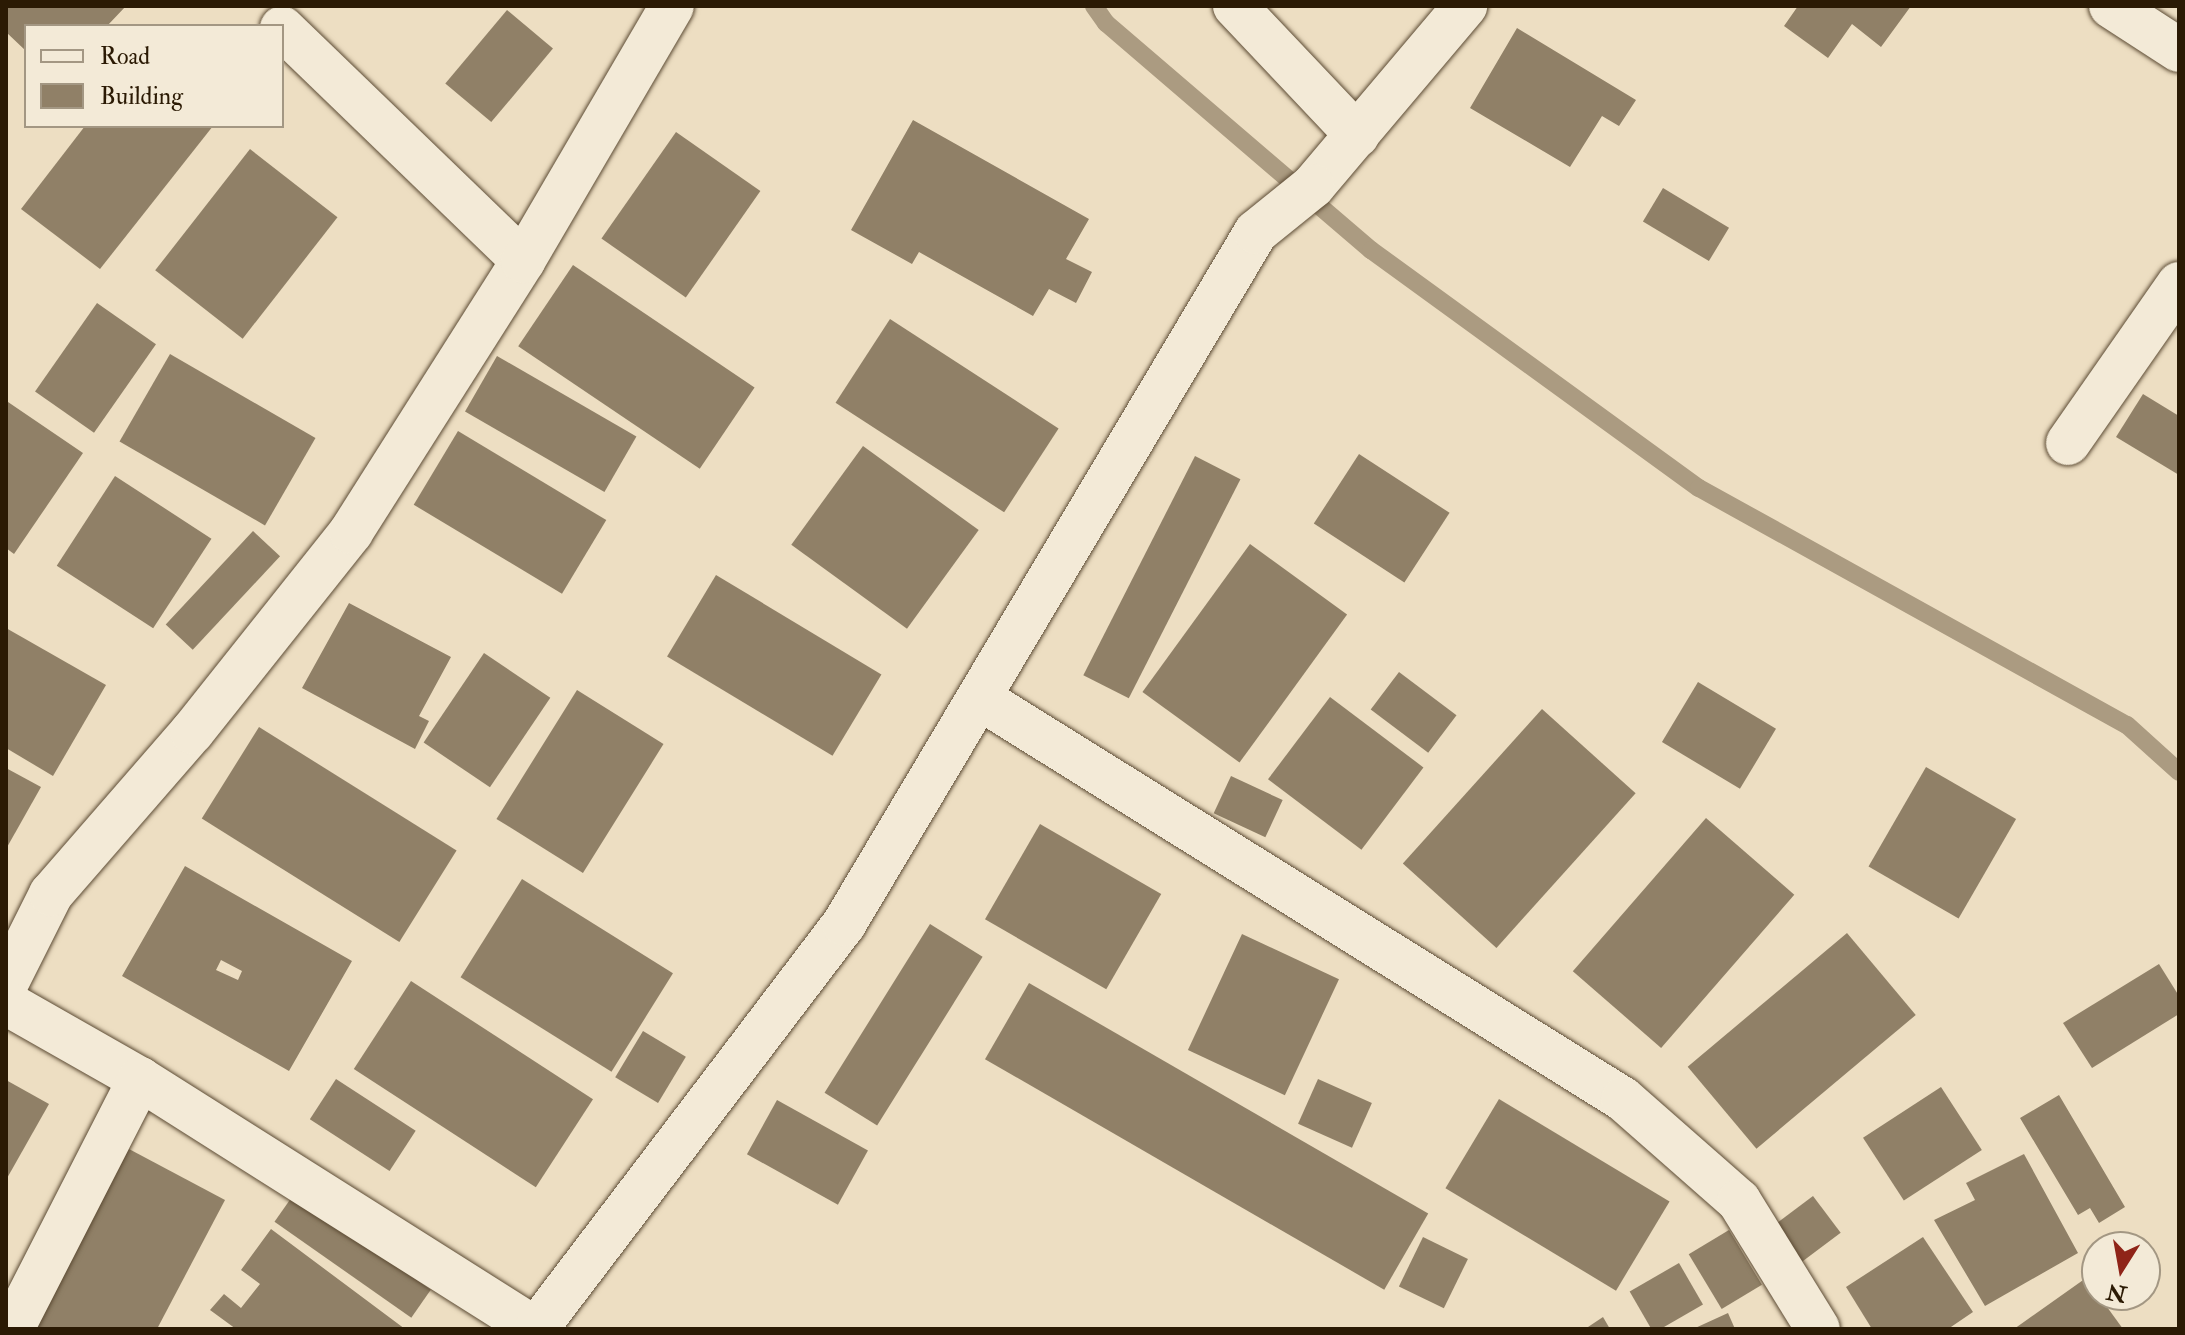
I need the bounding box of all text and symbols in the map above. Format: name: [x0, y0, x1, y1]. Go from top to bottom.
legend: [24, 24, 284, 128]
text: Road: [100, 41, 150, 72]
text: Building: [100, 81, 183, 112]
north arrow: [2081, 1231, 2161, 1311]
text: N: [2104, 1277, 2129, 1308]

